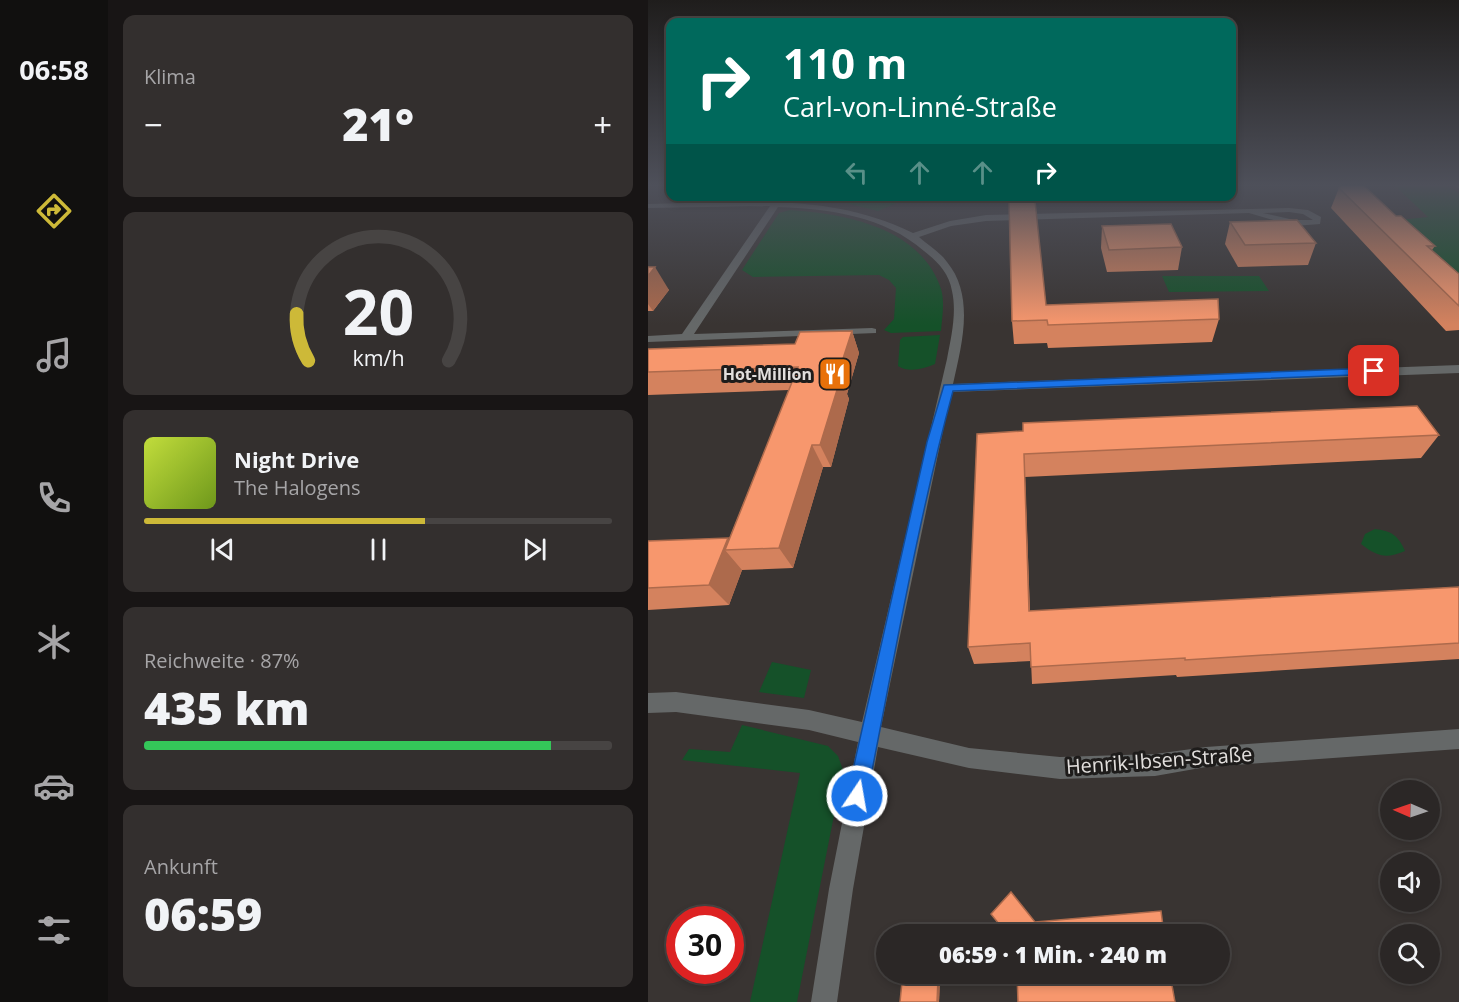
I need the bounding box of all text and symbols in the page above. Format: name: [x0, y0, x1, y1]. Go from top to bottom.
text: 110 m: [783, 34, 907, 91]
icon: right: [684, 42, 762, 120]
text: 06:58: [19, 51, 89, 88]
text: Klima: [144, 63, 196, 90]
text: Carl-von-Linné-Straße: [783, 88, 1057, 125]
text: 21°: [342, 93, 414, 154]
text: −: [144, 102, 163, 147]
text: +: [593, 102, 612, 147]
icon: left: [840, 156, 873, 189]
icon: ahead: [903, 156, 936, 189]
icon: ahead: [966, 156, 999, 189]
icon: right: [1029, 156, 1062, 189]
icon: directions: [33, 190, 75, 232]
text: 20: [342, 268, 414, 353]
icon: music: [33, 334, 75, 376]
text: km/h: [352, 343, 404, 372]
pin: [1348, 345, 1399, 396]
icon: arrive: [1357, 354, 1390, 387]
restaurant icon: Hot-Million: [817, 356, 853, 392]
place label: Hot-Million: [723, 363, 812, 385]
text: Night Drive: [234, 444, 359, 474]
text: The Halogens: [234, 474, 361, 501]
icon: phone: [33, 477, 75, 519]
icon: previous: [206, 533, 239, 566]
icon: pause: [362, 533, 395, 566]
icon: next: [518, 533, 551, 566]
icon: climate: [33, 621, 75, 663]
text: Reichweite · 87%: [144, 647, 300, 674]
text: 435 km: [144, 677, 309, 738]
street label: Henrik-Ibsen-Straße: [1065, 740, 1253, 780]
position arrow: [825, 764, 889, 828]
icon: car: [33, 765, 75, 807]
north arrow: [1380, 780, 1440, 840]
map controls: [1380, 780, 1440, 984]
button: sound: [1380, 852, 1440, 912]
text: Ankunft: [144, 853, 218, 880]
text: 06:59: [144, 883, 262, 944]
speed limit sign: 30: [666, 906, 744, 984]
icon: filters: [33, 909, 75, 951]
button: search: [1380, 924, 1440, 984]
text: 06:59 · 1 Min. · 240 m: [939, 939, 1167, 969]

